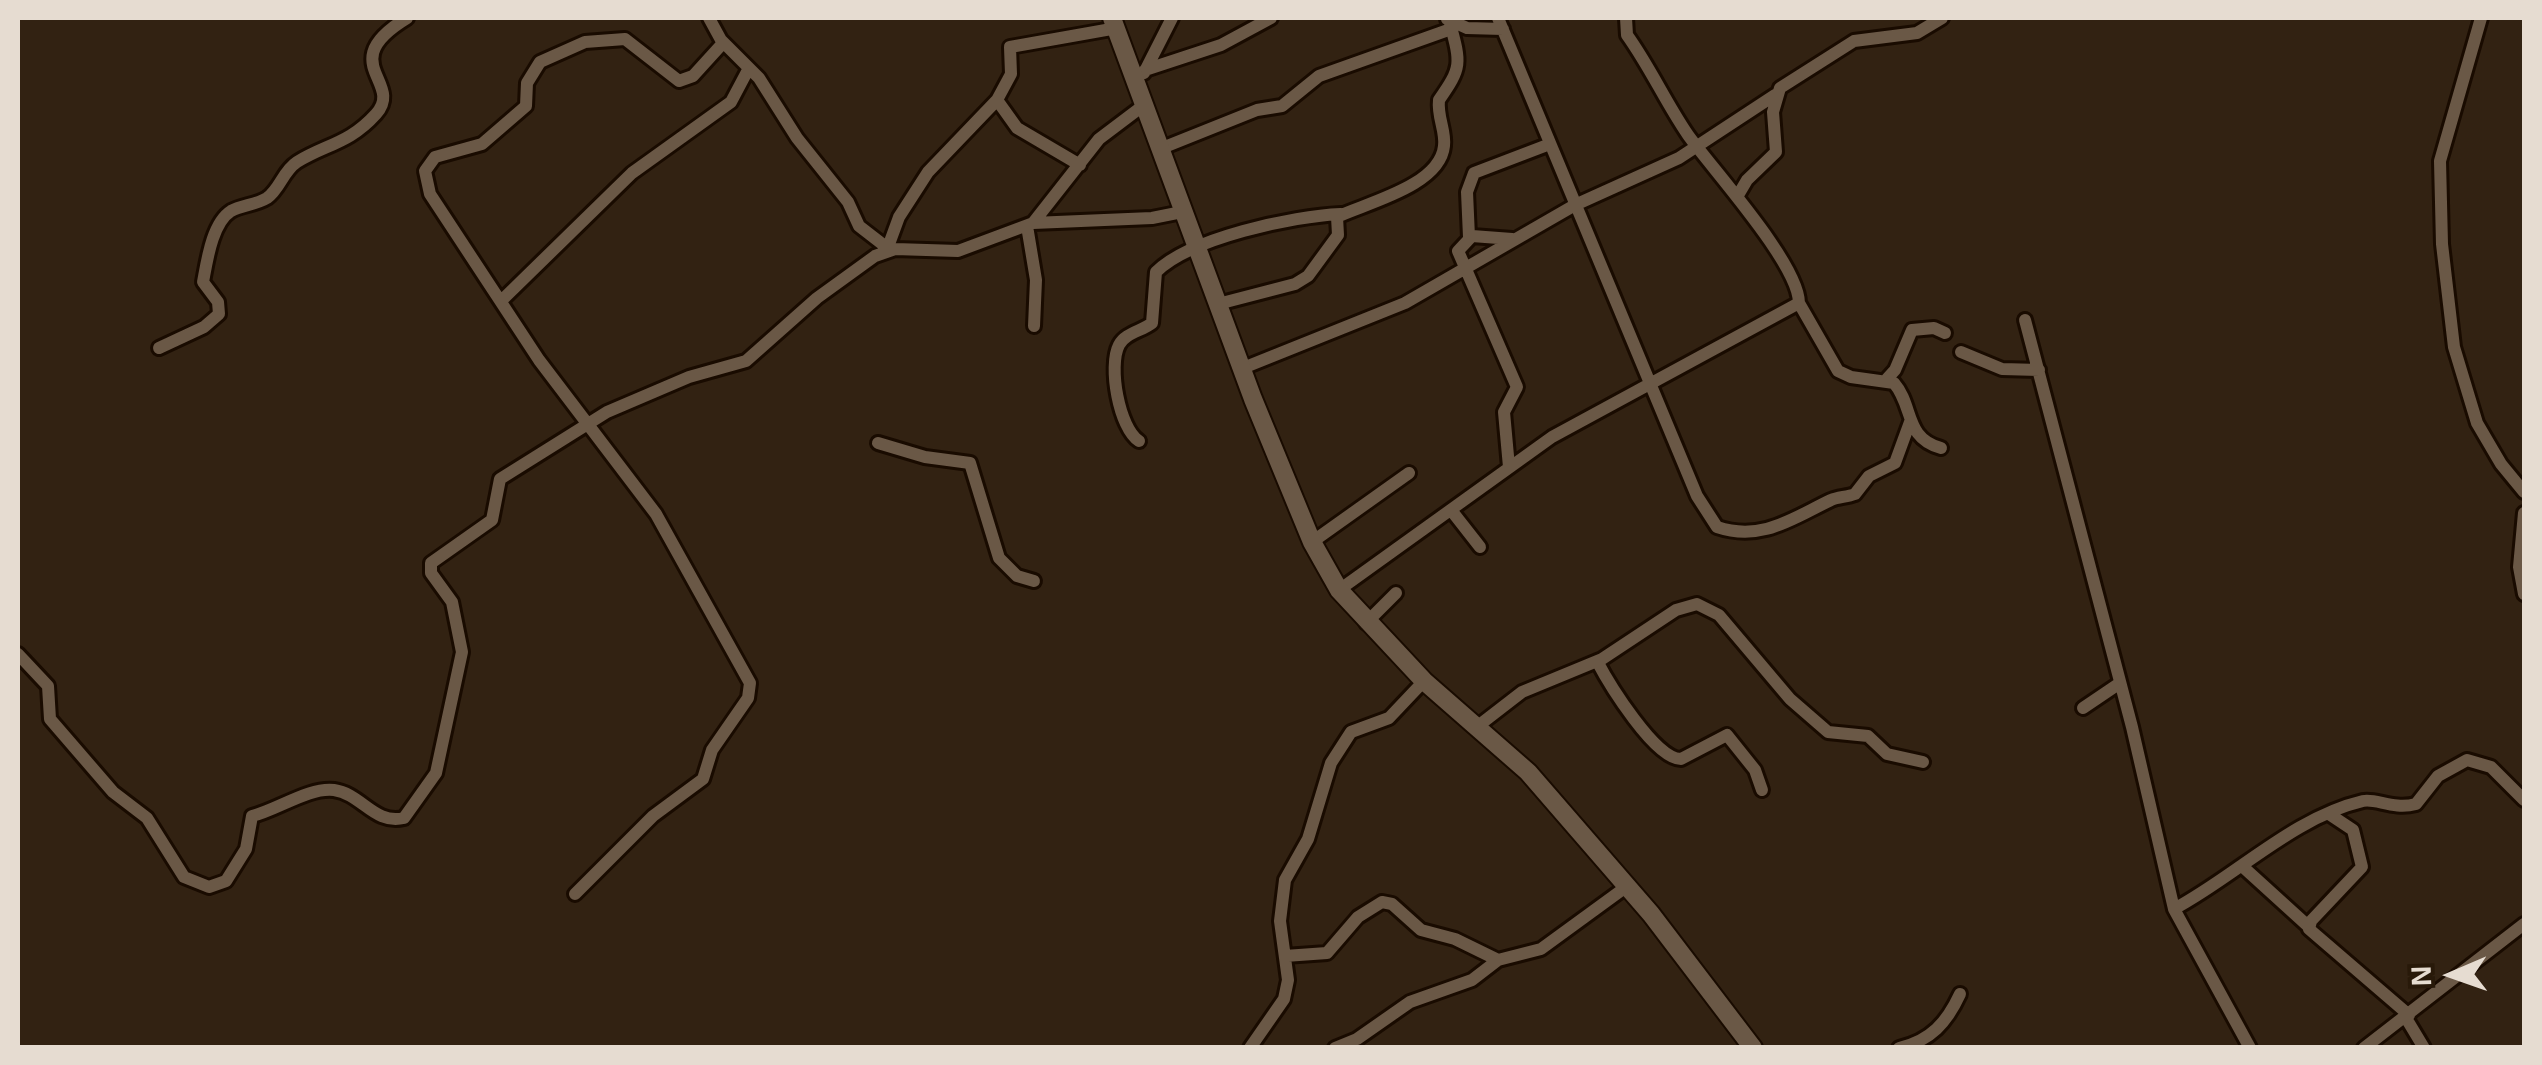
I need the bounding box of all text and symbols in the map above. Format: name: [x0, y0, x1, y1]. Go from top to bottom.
north arrow: [2402, 925, 2502, 1025]
text: N: [2406, 965, 2437, 987]

